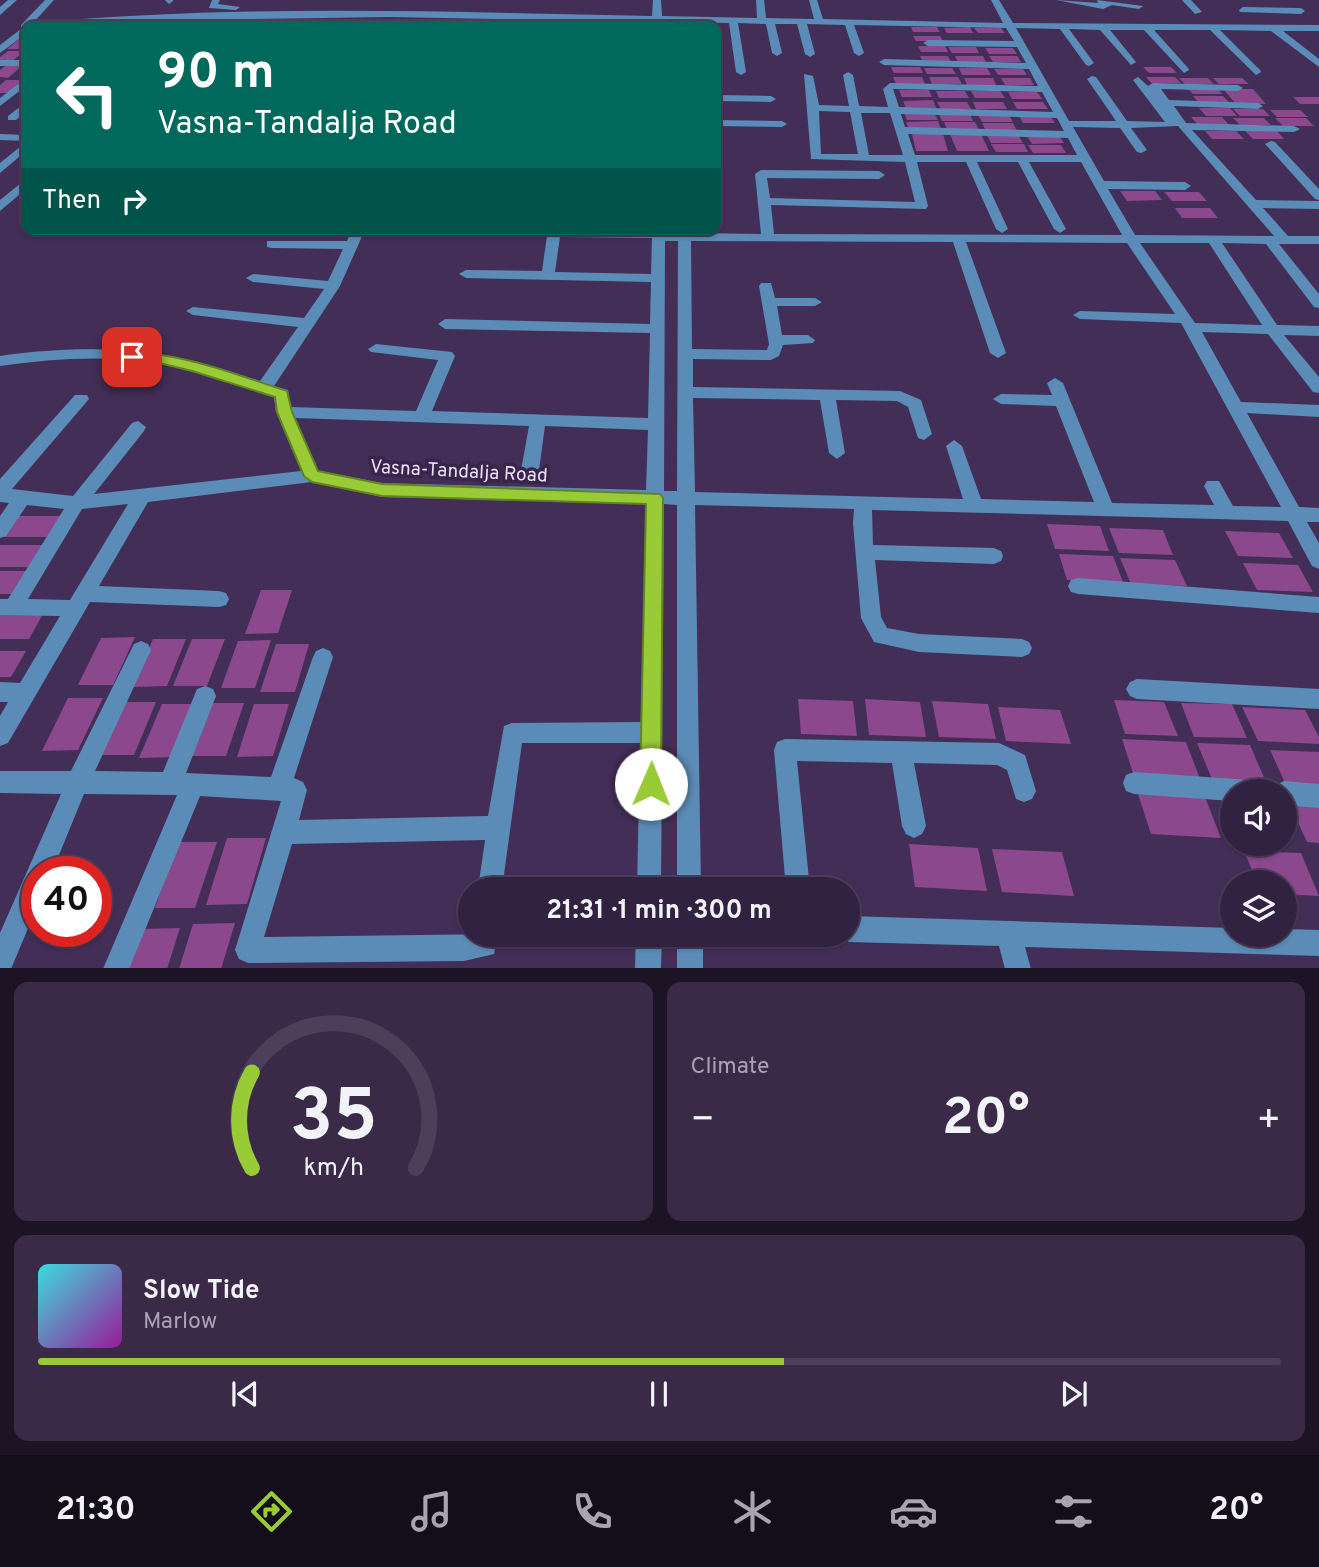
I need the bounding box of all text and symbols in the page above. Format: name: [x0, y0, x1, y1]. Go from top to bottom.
text: 90 m: [157, 44, 275, 106]
icon: left: [42, 49, 133, 140]
text: Vasna-Tandalja Road: [157, 105, 457, 145]
icon: right: [115, 182, 153, 220]
text: Then: [42, 185, 101, 218]
pin: [102, 327, 162, 387]
icon: arrive: [113, 338, 151, 376]
street label: Vasna-Tandalja Road: [369, 455, 548, 489]
position arrow: [614, 747, 688, 821]
map controls: [1220, 779, 1297, 947]
button: sound: [1220, 779, 1297, 856]
speed limit sign: 40: [21, 856, 112, 947]
button: layers: [1220, 870, 1297, 947]
text: 21:31 · 1 min · 300 m: [546, 895, 772, 928]
text: Climate: [691, 1053, 769, 1082]
text: 35: [289, 1074, 377, 1166]
text: 20°: [942, 1087, 1030, 1153]
text: −: [691, 1097, 715, 1146]
text: +: [1256, 1097, 1281, 1146]
text: km/h: [303, 1152, 364, 1184]
text: Slow Tide: [143, 1275, 260, 1308]
text: Marlow: [143, 1308, 217, 1337]
icon: previous: [226, 1375, 264, 1413]
icon: pause: [640, 1375, 678, 1413]
icon: next: [1055, 1375, 1093, 1413]
icon: directions: [247, 1487, 296, 1536]
icon: music: [407, 1487, 456, 1536]
icon: phone: [568, 1487, 617, 1536]
icon: climate: [728, 1487, 777, 1536]
icon: car: [889, 1487, 938, 1536]
icon: filters: [1049, 1487, 1098, 1536]
text: 21:30: [56, 1491, 136, 1531]
text: 20°: [1209, 1491, 1263, 1531]

